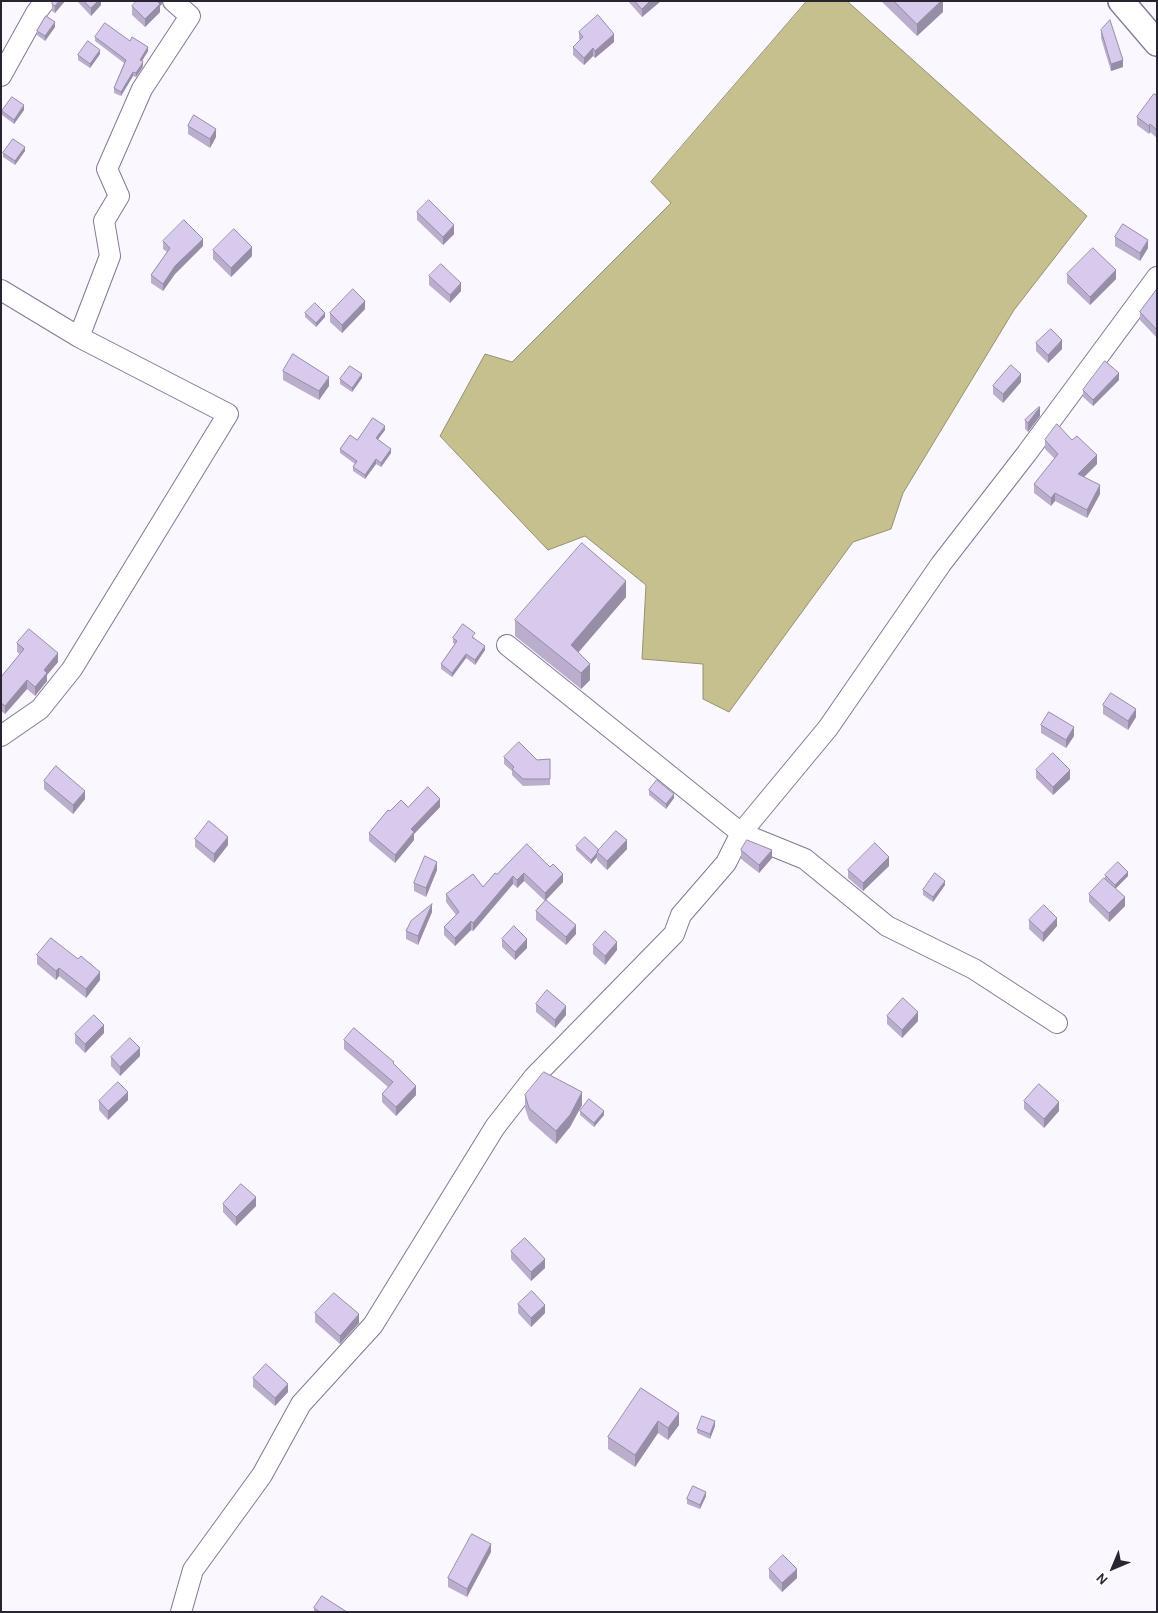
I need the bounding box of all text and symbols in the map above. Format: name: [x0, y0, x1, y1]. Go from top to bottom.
north arrow: [1088, 1543, 1138, 1593]
text: N: [1092, 1569, 1112, 1589]

